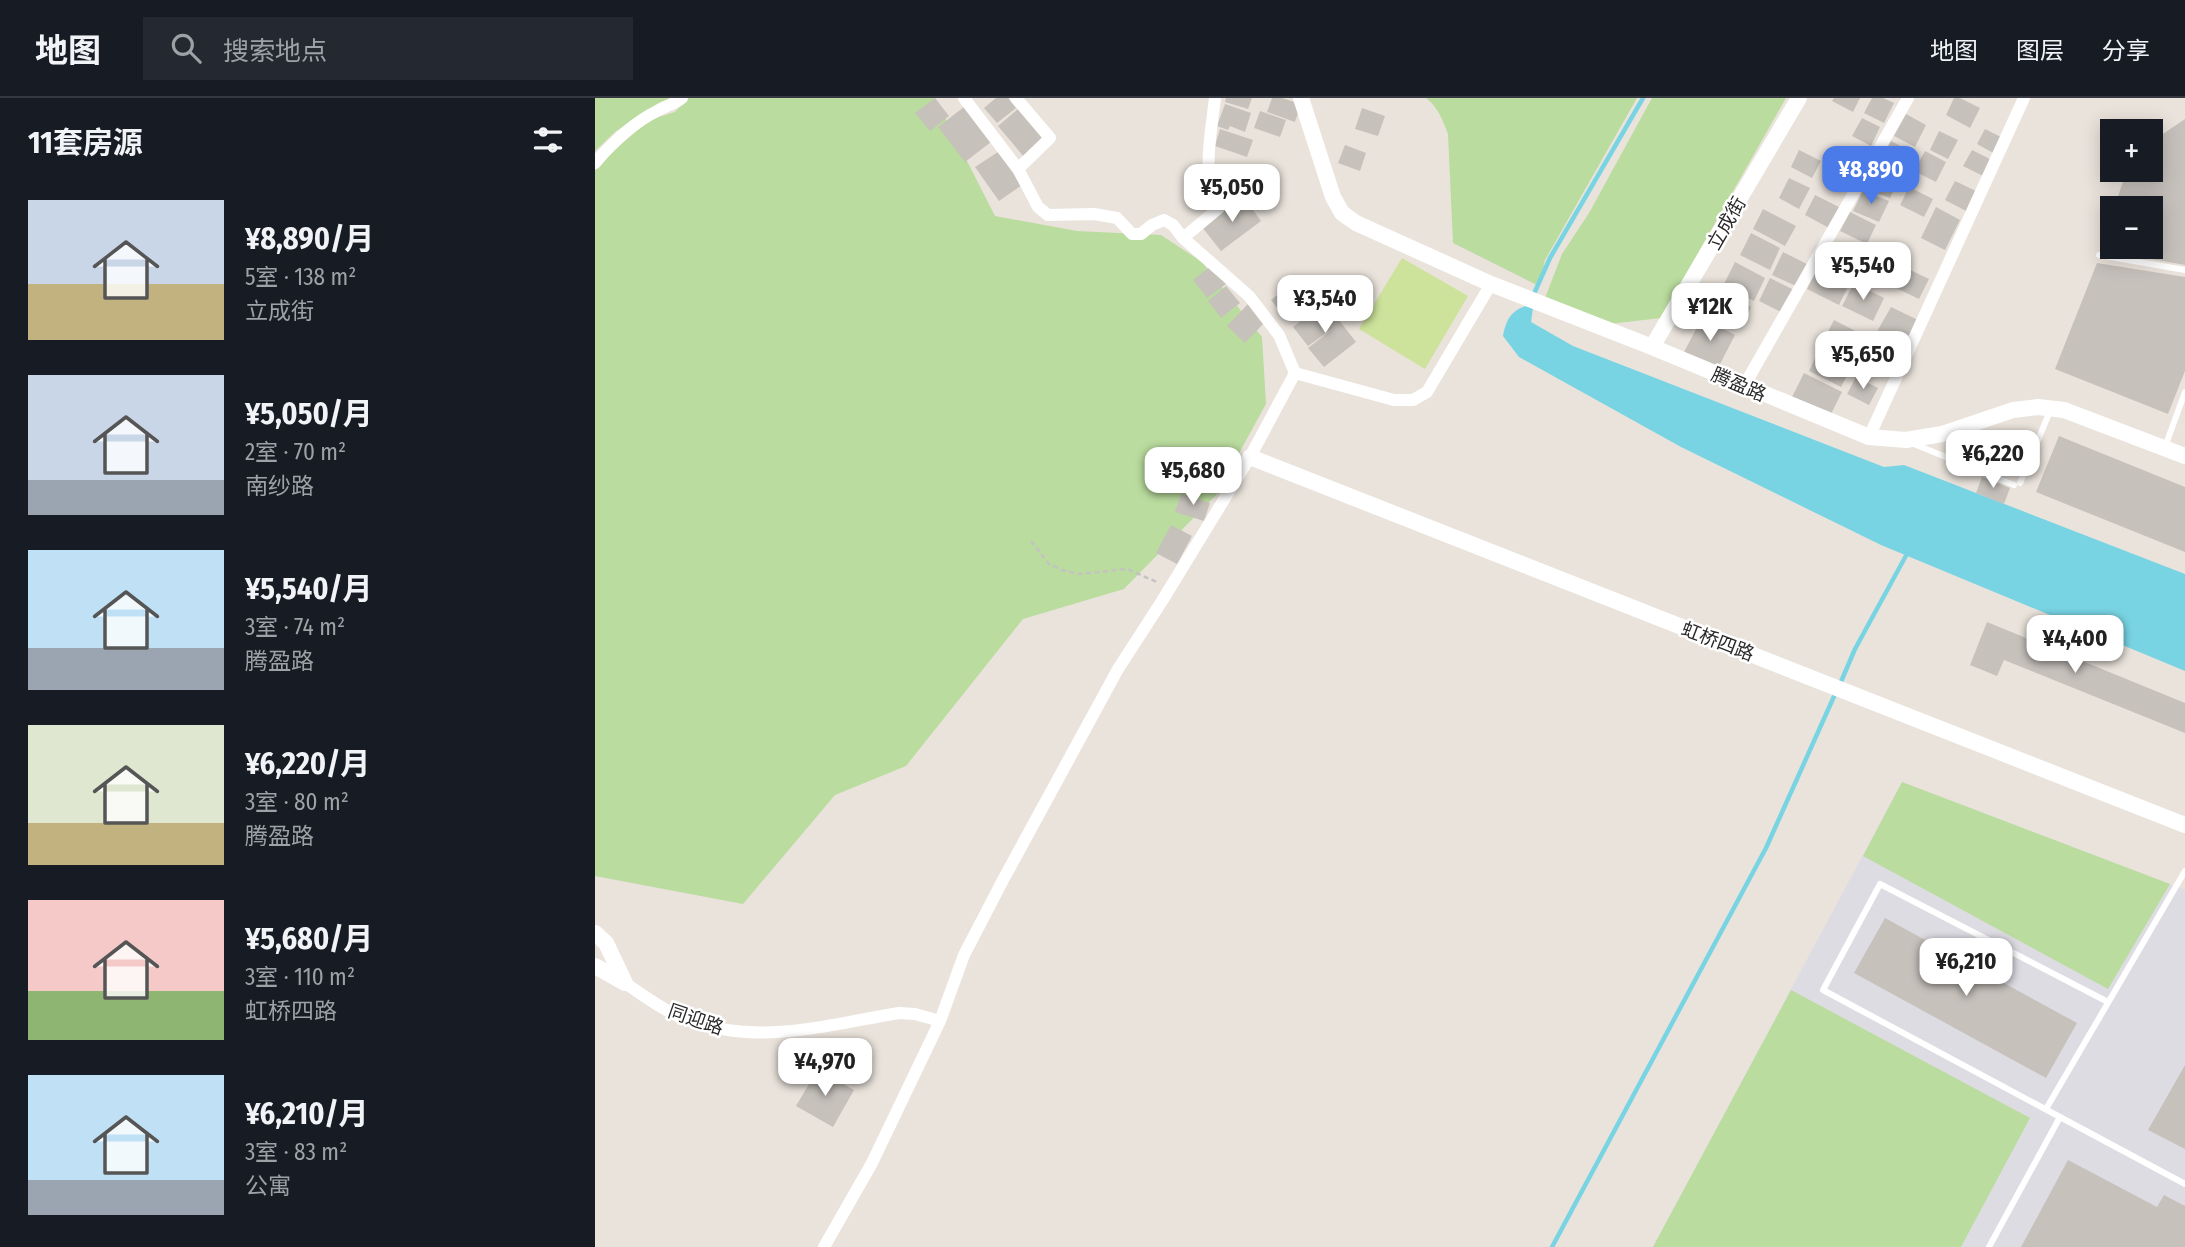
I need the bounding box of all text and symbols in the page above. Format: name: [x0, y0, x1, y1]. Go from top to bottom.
search box: [143, 17, 633, 80]
icon: search: [167, 29, 205, 67]
text: 地图: [35, 31, 101, 71]
text: 搜索地点: [223, 36, 327, 67]
text: 地图: [1930, 37, 1978, 65]
text: 图层: [2016, 37, 2064, 65]
text: 分享: [2102, 37, 2150, 65]
map controls: [2100, 119, 2163, 259]
button: +: [2100, 119, 2163, 182]
icon: filters: [529, 121, 567, 159]
text: 11套房源: [28, 125, 143, 161]
pin: ¥8,890: [1814, 146, 1928, 206]
text: ¥8,890: [1838, 155, 1904, 183]
pin: ¥5,050: [1175, 164, 1289, 224]
text: ¥5,050: [1200, 173, 1264, 201]
street label: 立成街: [1702, 193, 1751, 254]
button: −: [2100, 196, 2163, 259]
text: ¥8,890/月: [245, 221, 374, 257]
icon: home: [84, 228, 168, 312]
pin: ¥5,540: [1806, 242, 1920, 302]
text: ¥5,540: [1831, 251, 1895, 279]
text: 5室 · 138 m²: [245, 263, 356, 291]
pin: ¥3,540: [1268, 275, 1382, 335]
text: ¥3,540: [1293, 284, 1357, 312]
pin: ¥12K: [1669, 284, 1751, 343]
text: ¥12K: [1688, 292, 1732, 320]
text: 立成街: [245, 297, 314, 325]
pin: ¥5,650: [1806, 331, 1920, 391]
text: ¥5,650: [1831, 340, 1895, 368]
street label: 腾盈路: [1708, 363, 1770, 406]
text: ¥5,050/月: [245, 396, 373, 432]
icon: home: [84, 403, 168, 487]
pin: ¥6,220: [1936, 430, 2050, 490]
text: 2室 · 70 m²: [245, 438, 346, 466]
text: ¥6,220: [1962, 439, 2024, 467]
pin: ¥5,680: [1136, 448, 1250, 507]
text: ¥5,680: [1161, 456, 1225, 484]
text: 南纱路: [245, 472, 314, 500]
text: ¥5,540/月: [245, 571, 373, 607]
icon: home: [84, 578, 168, 662]
text: 3室 · 74 m²: [245, 613, 345, 641]
pin: ¥4,400: [2018, 616, 2132, 675]
street label: 虹桥四路: [1678, 617, 1757, 666]
text: ¥4,400: [2043, 624, 2107, 652]
text: 腾盈路: [245, 647, 314, 675]
text: ¥6,220/月: [245, 746, 370, 782]
icon: home: [84, 753, 168, 837]
text: 3室 · 80 m²: [245, 788, 349, 816]
text: 腾盈路: [245, 822, 314, 850]
text: ¥5,680/月: [245, 921, 373, 957]
icon: home: [84, 928, 168, 1012]
pin: ¥6,210: [1909, 939, 2023, 998]
text: ¥6,210: [1936, 947, 1996, 975]
text: 3室 · 110 m²: [245, 963, 355, 991]
text: 虹桥四路: [245, 997, 337, 1025]
street label: 同迎路: [665, 999, 727, 1040]
pin: ¥4,970: [768, 1038, 882, 1098]
text: ¥4,970: [794, 1047, 856, 1075]
text: ¥6,210/月: [245, 1096, 369, 1132]
icon: home: [84, 1103, 168, 1187]
text: 3室 · 83 m²: [245, 1138, 347, 1166]
text: 公寓: [245, 1172, 291, 1200]

